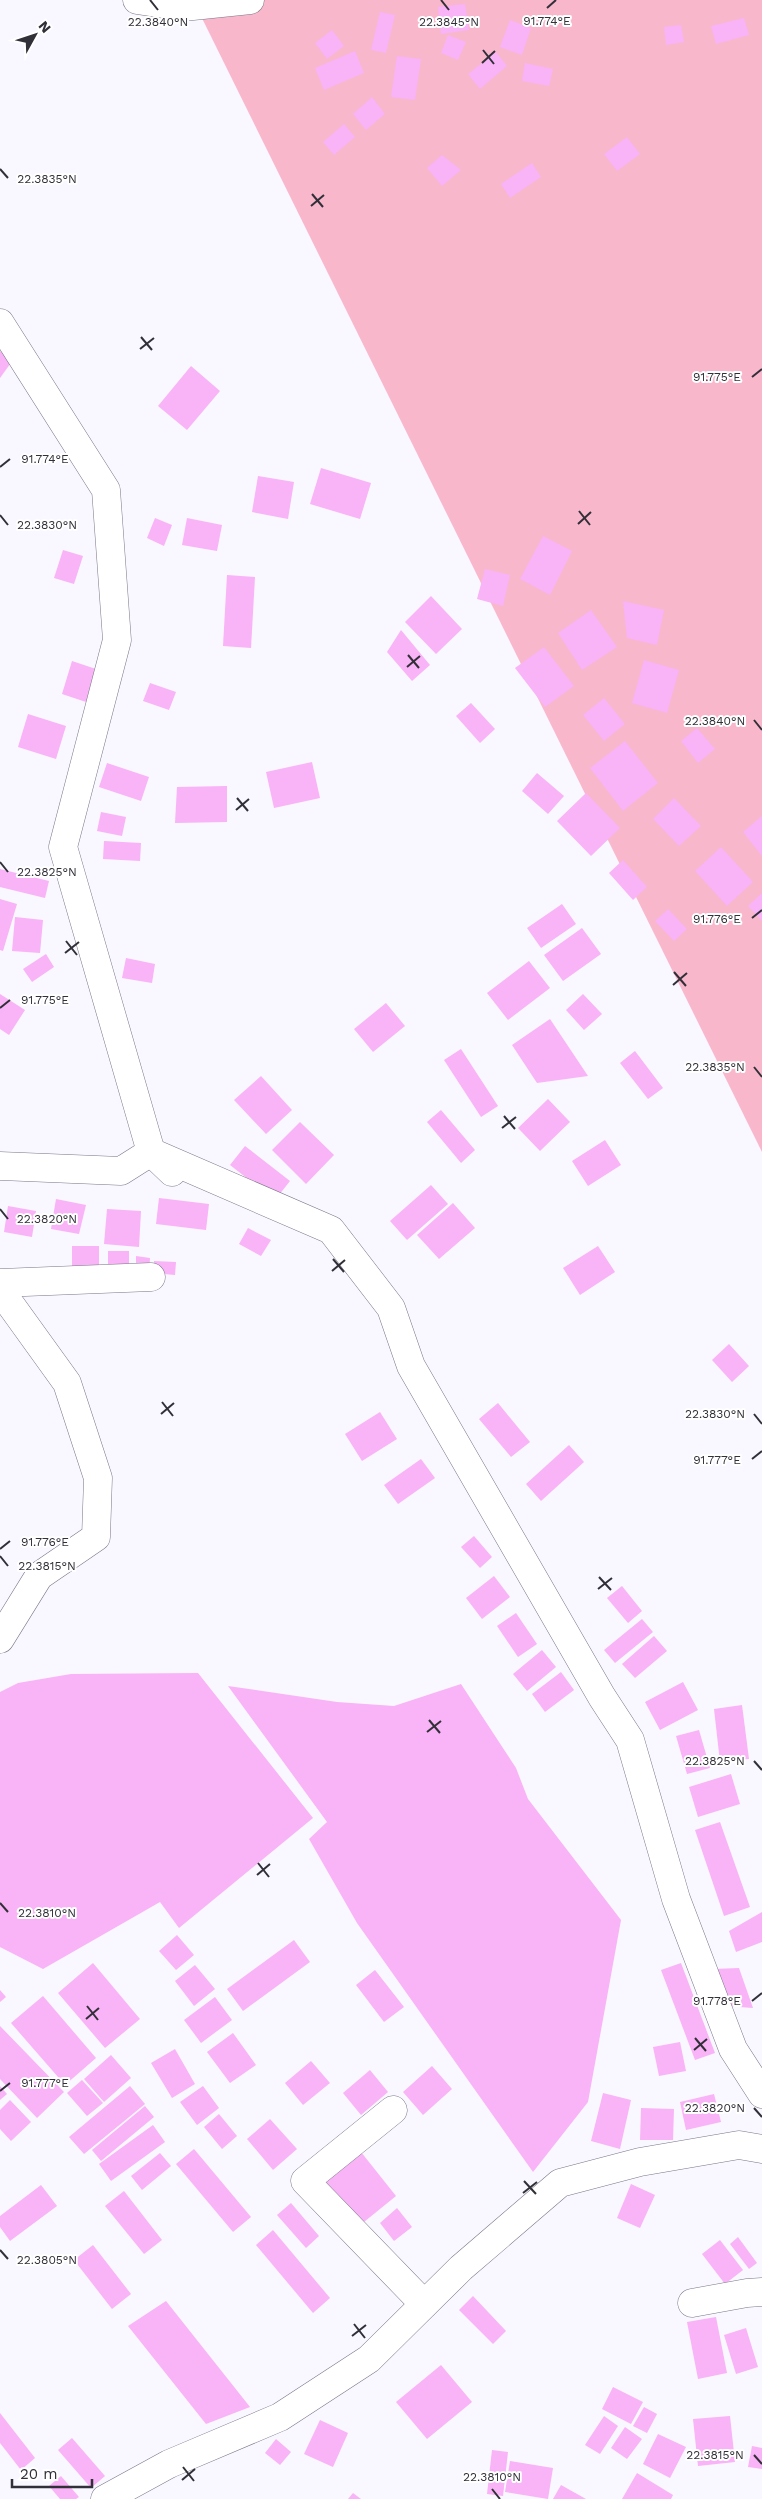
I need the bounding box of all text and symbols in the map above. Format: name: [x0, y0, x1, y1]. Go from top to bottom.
north arrow: [10, 10, 60, 60]
text: 91.774°E: [523, 14, 571, 28]
text: 22.3840°N: [128, 15, 188, 29]
text: 22.3845°N: [419, 15, 479, 29]
text: N: [35, 18, 54, 36]
text: 22.3835°N: [17, 172, 77, 186]
text: 91.775°E: [693, 370, 741, 384]
text: 91.774°E: [21, 452, 69, 466]
text: 22.3830°N: [17, 518, 77, 532]
text: 22.3840°N: [685, 714, 745, 728]
text: 22.3825°N: [17, 865, 77, 879]
text: 91.776°E: [693, 912, 741, 926]
text: 91.775°E: [21, 993, 69, 1007]
text: 22.3835°N: [685, 1060, 745, 1074]
text: 22.3820°N: [17, 1212, 77, 1226]
text: 22.3830°N: [685, 1407, 745, 1421]
text: 91.777°E: [693, 1453, 741, 1467]
text: 91.776°E: [21, 1535, 69, 1549]
text: 22.3815°N: [18, 1559, 76, 1573]
text: 22.3825°N: [685, 1754, 745, 1768]
text: 22.3810°N: [18, 1906, 76, 1920]
text: 91.778°E: [693, 1994, 741, 2008]
text: 91.777°E: [21, 2076, 69, 2090]
text: 22.3820°N: [685, 2101, 745, 2115]
text: 22.3805°N: [17, 2253, 77, 2267]
text: 22.3815°N: [686, 2448, 744, 2462]
scale bar: [12, 2456, 92, 2488]
text: 20 m: [20, 2465, 58, 2483]
text: 22.3810°N: [463, 2470, 521, 2484]

